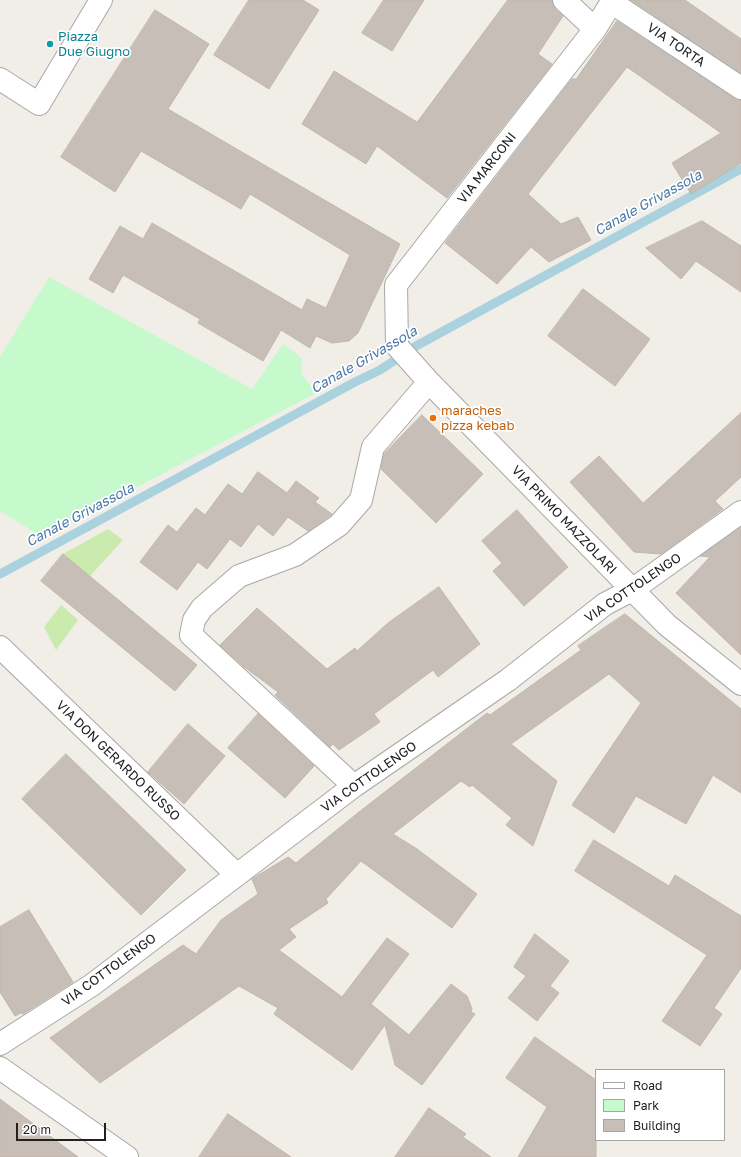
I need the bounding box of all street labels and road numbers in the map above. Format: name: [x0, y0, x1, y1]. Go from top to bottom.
street label: VIA TORTA: [644, 20, 708, 70]
street label: VIA MARCONI: [454, 129, 520, 207]
street label: VIA PRIMO MAZZOLARI: [508, 463, 620, 577]
street label: VIA COTTOLENGO: [582, 550, 684, 626]
street label: VIA DON GERARDO RUSSO: [53, 698, 183, 824]
street label: VIA COTTOLENGO: [318, 738, 420, 816]
street label: VIA COTTOLENGO: [59, 930, 159, 1010]

